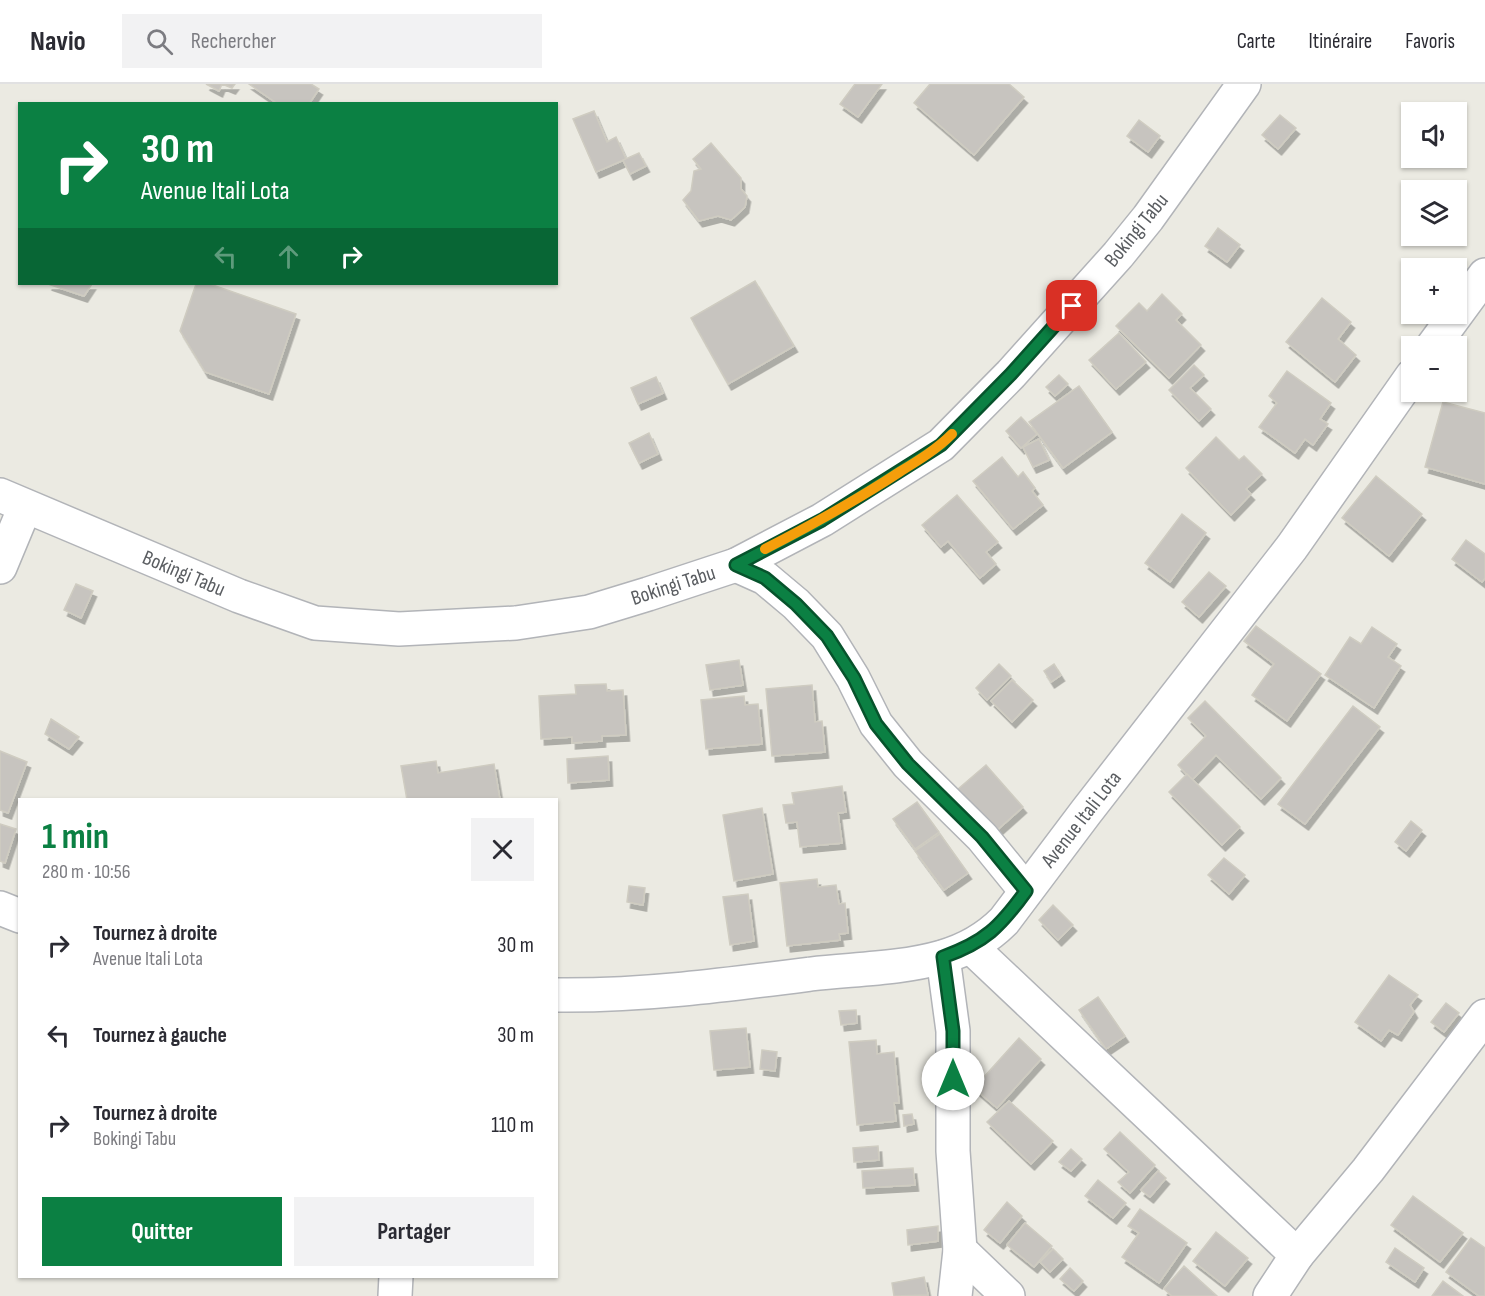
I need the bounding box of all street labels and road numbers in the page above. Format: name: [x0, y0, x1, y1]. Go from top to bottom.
street label: Bokingi Tabu: [1099, 189, 1174, 272]
street label: Bokingi Tabu: [139, 545, 229, 602]
street label: Bokingi Tabu: [628, 560, 719, 611]
street label: Avenue Itali Lota: [1035, 766, 1127, 873]

